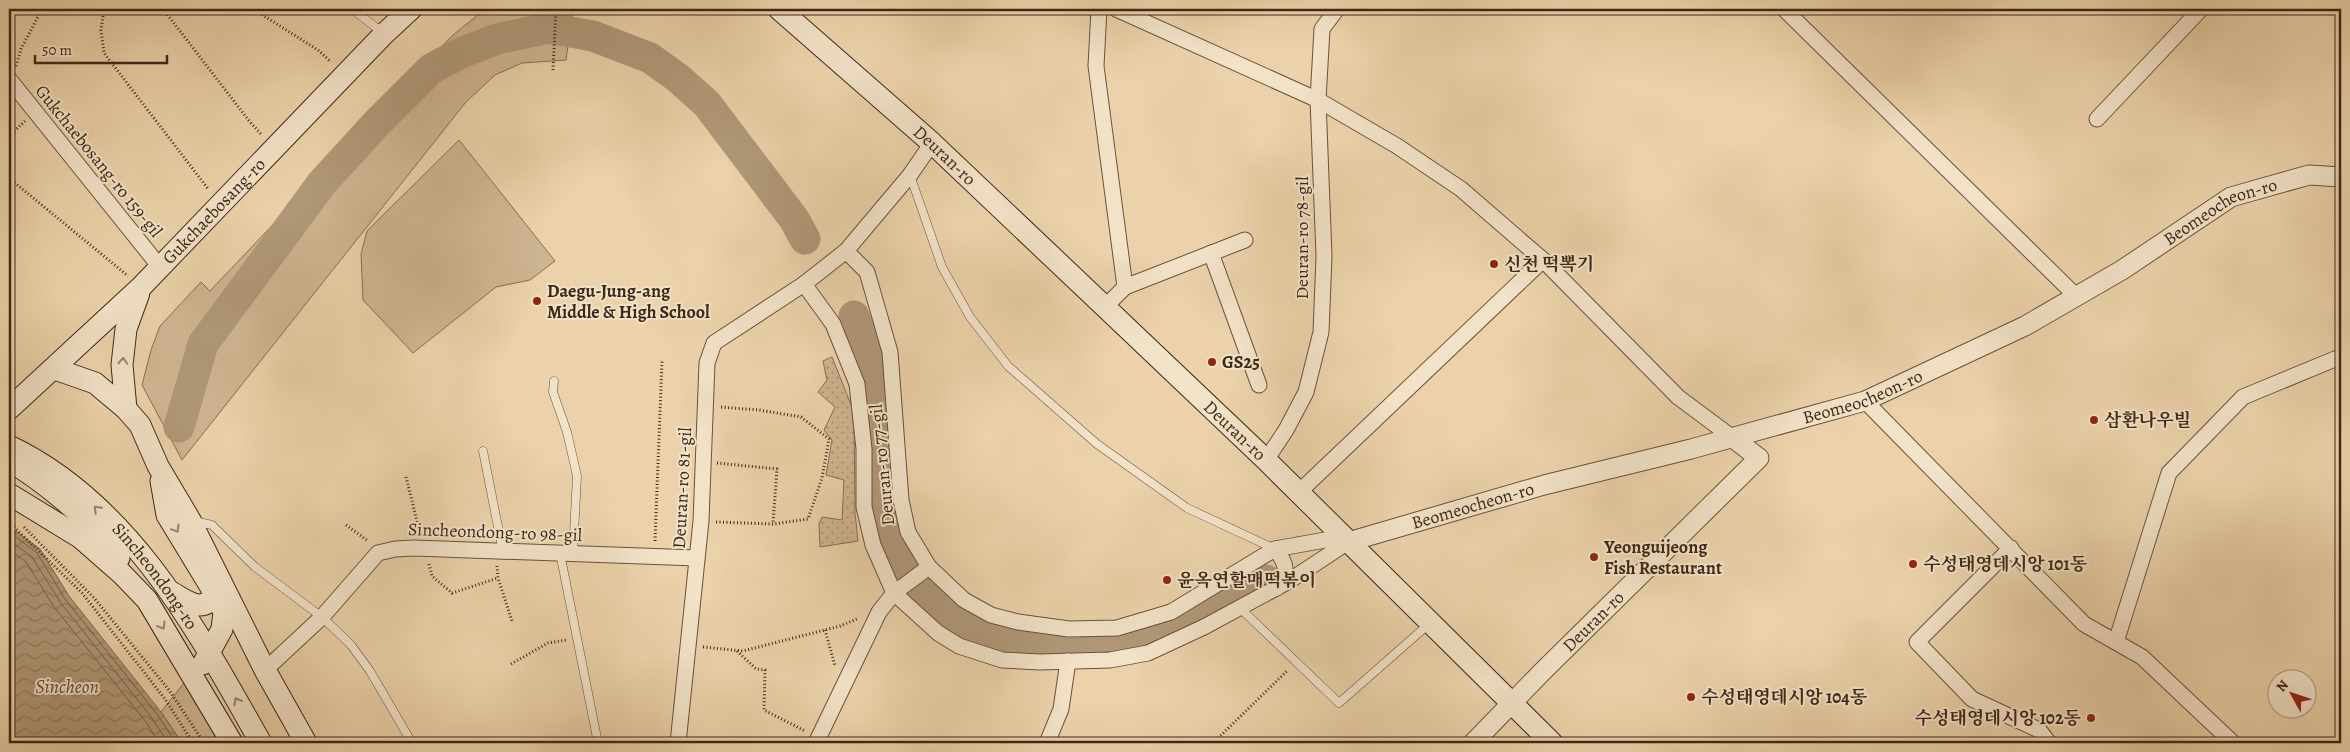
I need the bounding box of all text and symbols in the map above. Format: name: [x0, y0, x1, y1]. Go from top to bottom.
scale bar: [35, 32, 168, 64]
text: 50 m: [42, 40, 72, 60]
street label: Gukchaebosang-ro 159-gil: [30, 80, 168, 243]
street label: Deuran-ro: [908, 120, 981, 191]
street label: Gukchaebosang-ro: [157, 153, 271, 270]
street label: Beomeocheon-ro: [2159, 173, 2280, 251]
street label: Deuran-ro 78-gil: [1290, 176, 1314, 300]
place label: 신천 떡뽁기: [1504, 252, 1594, 276]
marker: 신천 떡뽁기: [1488, 258, 1500, 270]
place label: Daegu-Jung-ang Middle & High School: [547, 279, 710, 324]
marker: Daegu-Jung-ang Middle & High School: [531, 295, 543, 307]
place label: GS25: [1222, 350, 1260, 374]
marker: GS25: [1206, 356, 1218, 368]
one-way arrow: [117, 357, 128, 365]
street label: Beomeocheon-ro: [1800, 364, 1926, 430]
street label: Deuran-ro: [1198, 395, 1271, 466]
street label: Deuran-ro 77-gil: [864, 403, 900, 527]
place label: 삼환나우빌: [2104, 408, 2191, 432]
marker: 삼환나우빌: [2088, 414, 2100, 426]
street label: Deuran-ro 81-gil: [667, 426, 697, 549]
street label: Beomeocheon-ro: [1409, 477, 1537, 535]
one-way arrow: [94, 506, 103, 515]
street label: Sincheondong-ro: [107, 517, 204, 634]
street label: Sincheondong-ro 98-gil: [407, 517, 583, 547]
one-way arrow: [169, 524, 179, 533]
place label: Yeonguijeong Fish Restaurant: [1603, 535, 1722, 580]
marker: Yeonguijeong Fish Restaurant: [1588, 551, 1600, 563]
place label: 수성태영데시앙 101동: [1923, 552, 2088, 576]
marker: 수성태영데시앙 101동: [1907, 558, 1919, 570]
place label: 윤옥연할매떡볶이: [1177, 568, 1316, 592]
marker: 윤옥연할매떡볶이: [1161, 574, 1173, 586]
street label: Deuran-ro: [1557, 585, 1629, 657]
one-way arrow: [156, 621, 166, 630]
north arrow: [2268, 670, 2318, 720]
water label: Sincheon: [35, 674, 99, 700]
text: N: [2272, 676, 2293, 696]
place label: 수성태영데시앙 104동: [1701, 685, 1868, 709]
marker: 수성태영데시앙 104동: [1685, 691, 1697, 703]
one-way arrow: [234, 697, 244, 706]
place label: 수성태영데시앙 102동: [1915, 706, 2082, 730]
marker: 수성태영데시앙 102동: [2085, 712, 2097, 724]

